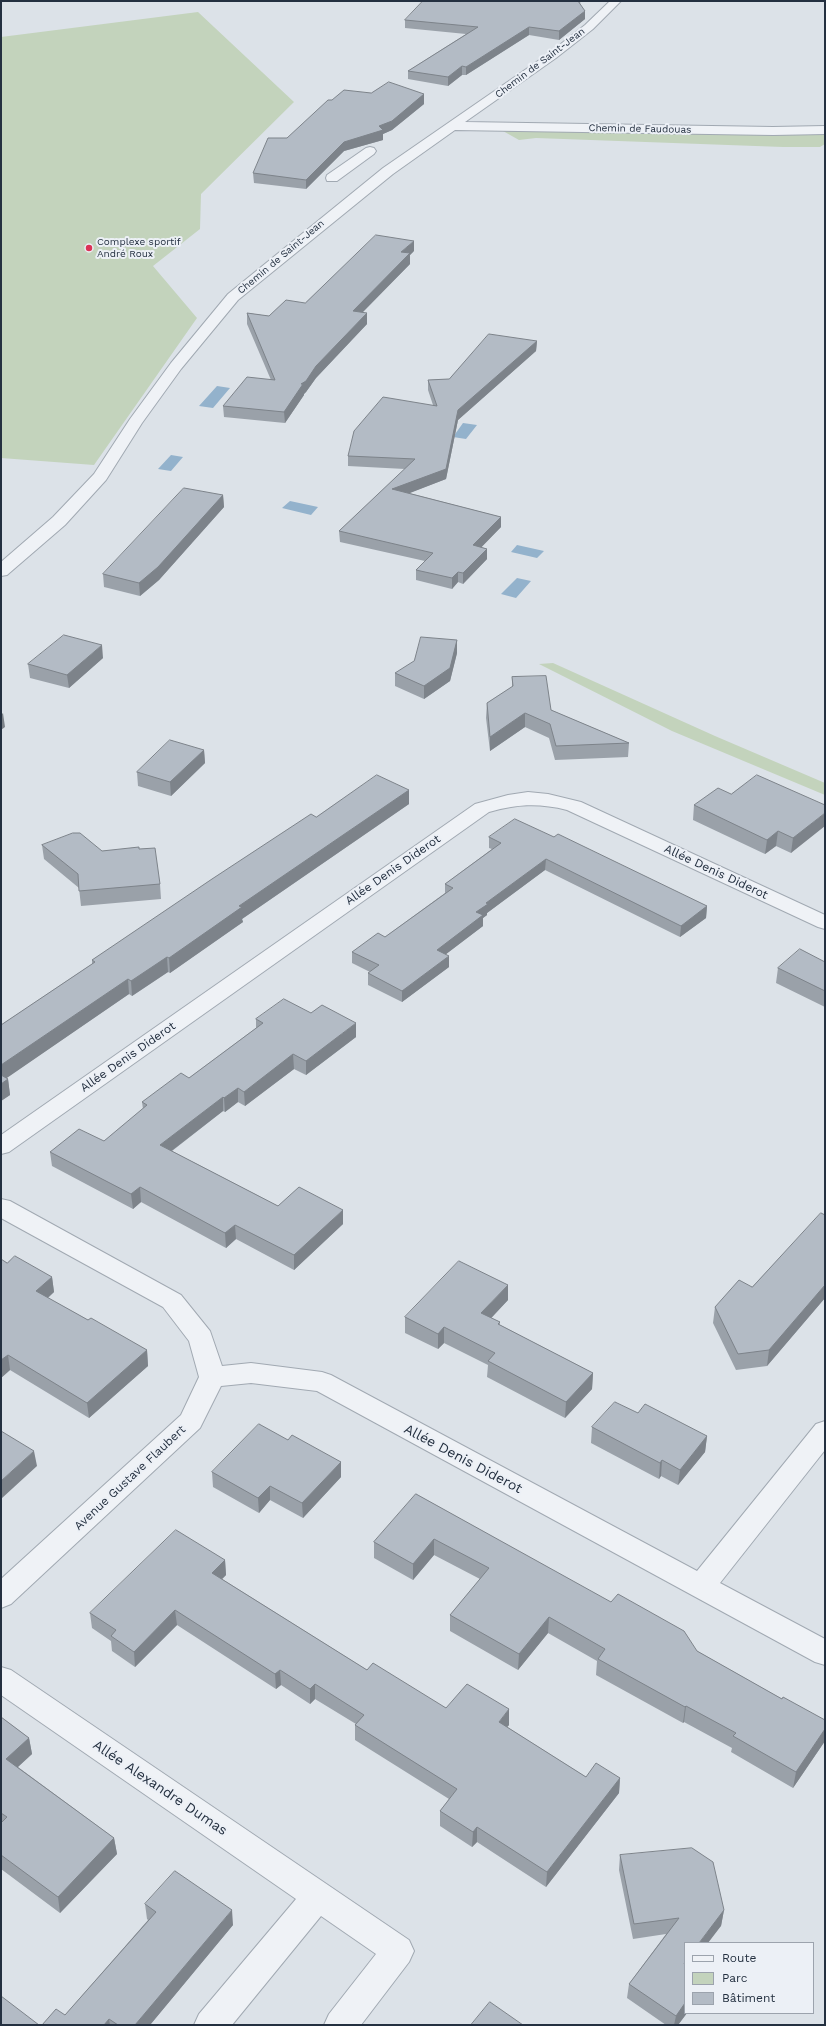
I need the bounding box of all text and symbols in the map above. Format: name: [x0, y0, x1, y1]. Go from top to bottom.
street label: Chemin de Saint-Jean: [493, 25, 587, 101]
street label: Chemin de Faudouas: [588, 122, 692, 136]
street label: Chemin de Saint-Jean: [235, 217, 327, 297]
place label: Complexe sportif André Roux: [97, 236, 181, 260]
marker: Complexe sportif André Roux: [84, 243, 94, 253]
street label: Allée Denis Diderot: [343, 832, 443, 908]
street label: Allée Denis Diderot: [662, 842, 770, 902]
street label: Allée Denis Diderot: [78, 1019, 178, 1095]
street label: Allée Denis Diderot: [401, 1421, 525, 1497]
street label: Avenue Gustave Flaubert: [71, 1423, 189, 1533]
street label: Allée Alexandre Dumas: [90, 1737, 230, 1839]
legend: [684, 1942, 814, 2014]
text: Route: [722, 1951, 756, 1965]
text: Parc: [722, 1971, 748, 1985]
text: Bâtiment: [722, 1991, 775, 2005]

